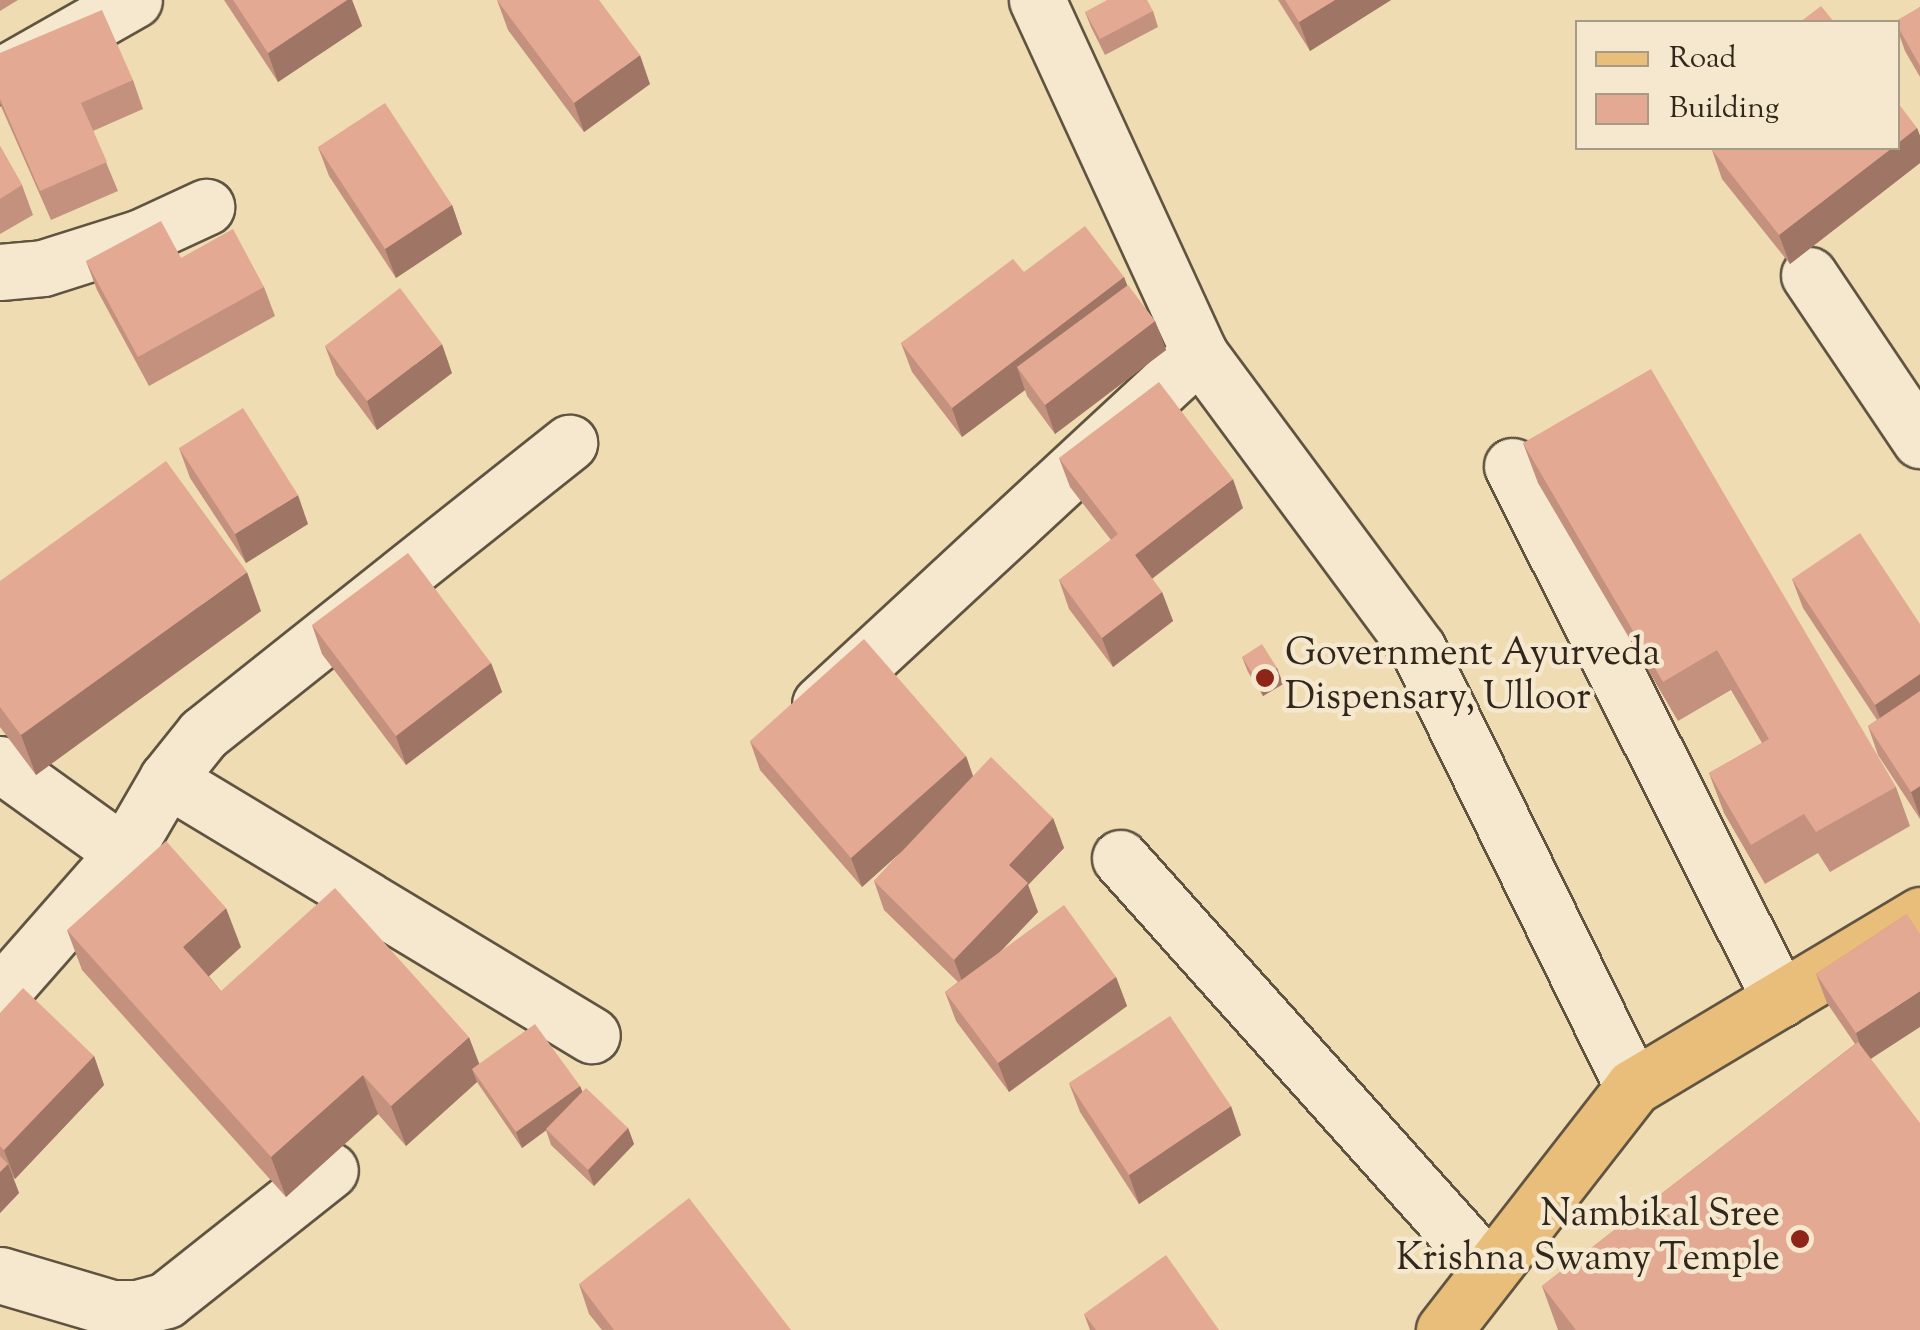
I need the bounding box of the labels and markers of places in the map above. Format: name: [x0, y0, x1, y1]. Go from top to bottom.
place label: Government Ayurveda Dispensary, Ulloor: [1285, 633, 1660, 722]
marker: Government Ayurveda Dispensary, Ulloor: [1254, 667, 1276, 689]
place label: Nambikal Sree Krishna Swamy Temple: [1396, 1194, 1780, 1284]
marker: Nambikal Sree Krishna Swamy Temple: [1789, 1228, 1811, 1250]

